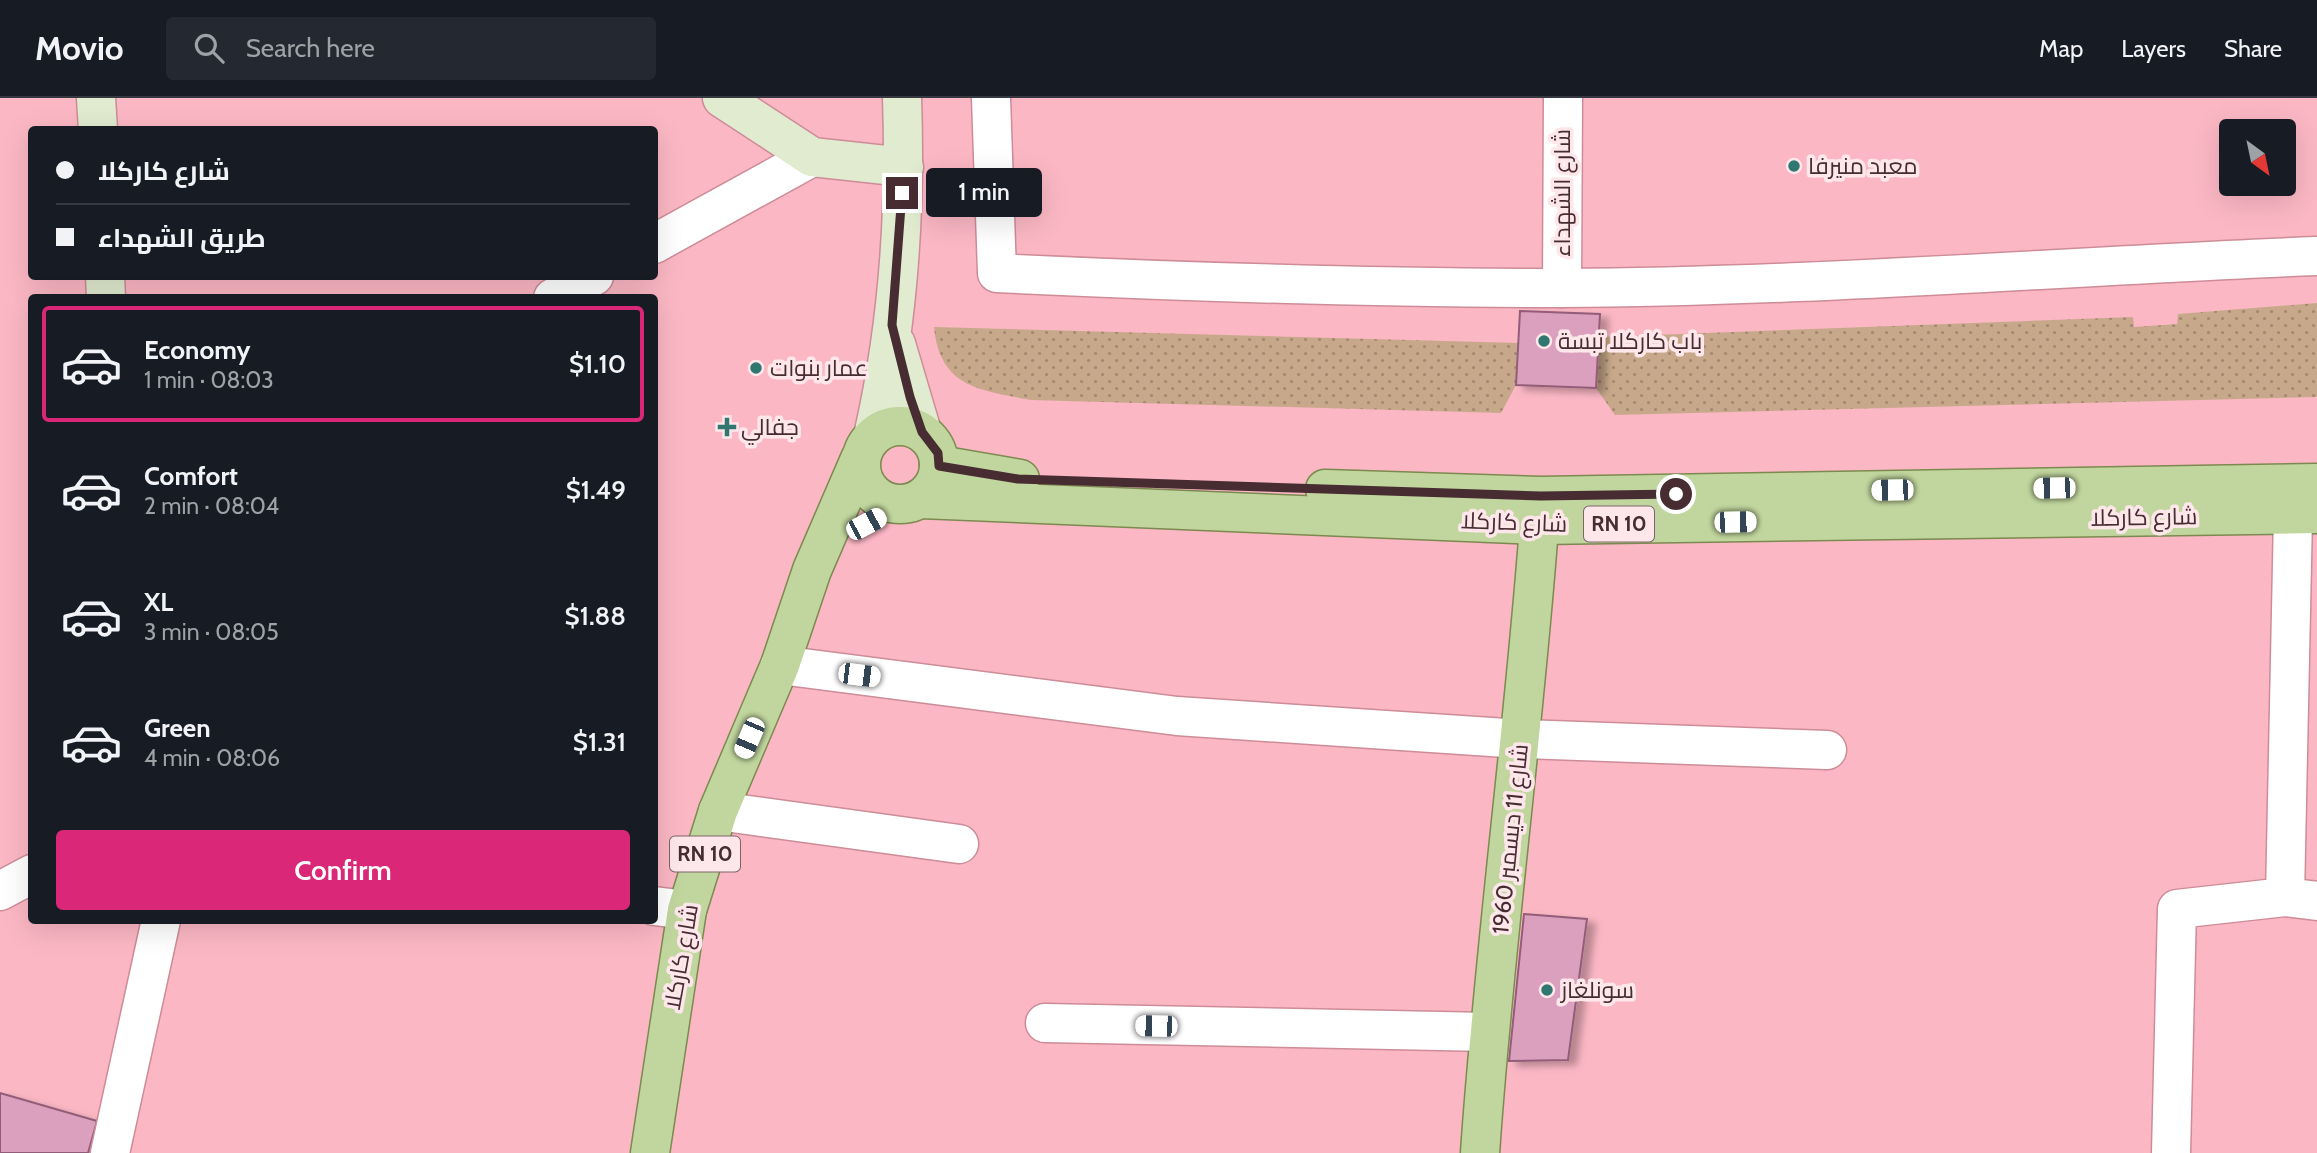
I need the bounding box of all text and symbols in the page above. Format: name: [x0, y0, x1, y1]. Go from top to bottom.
search box: [166, 17, 656, 80]
text: Movio: [35, 28, 124, 68]
icon: search: [190, 29, 228, 67]
text: Search here: [246, 32, 375, 64]
text: Map: [2039, 34, 2083, 63]
text: Layers: [2121, 34, 2186, 63]
text: Share: [2224, 34, 2282, 63]
north arrow: [2219, 119, 2296, 196]
map controls: [2219, 119, 2296, 196]
street label: شارع الشهداء: [1548, 129, 1578, 257]
place label: معبد منيرفا: [1808, 152, 1918, 180]
text: شارع كاركلا: [98, 155, 230, 187]
marker: معبد منيرفا: [1786, 158, 1802, 174]
callout: 1 min: [926, 168, 1042, 217]
route end: [886, 177, 918, 209]
text: 1 min: [958, 178, 1010, 206]
text: طريق الشهداء: [98, 222, 266, 254]
place label: باب كاركلا تبسة: [1558, 327, 1702, 355]
icon: car: [60, 333, 123, 396]
marker: باب كاركلا تبسة: [1536, 333, 1552, 349]
text: Economy: [144, 334, 250, 366]
text: $1.10: [569, 348, 626, 380]
place label: عمار بنوات: [770, 354, 868, 382]
marker: عمار بنوات: [748, 360, 764, 376]
text: 1 min · 08:03: [144, 366, 274, 394]
place label: جفالي: [741, 413, 799, 445]
marker: جفالي: [719, 419, 735, 435]
icon: car: [60, 459, 123, 522]
text: Comfort: [144, 460, 238, 492]
text: $1.49: [566, 474, 626, 506]
car: [2033, 477, 2076, 499]
route start: [1660, 478, 1692, 510]
car: [1871, 479, 1914, 501]
text: 2 min · 08:04: [144, 492, 279, 520]
street label: شارع كاركلا: [2090, 502, 2198, 534]
car: [843, 505, 890, 543]
street label: شارع كاركلا: [1460, 506, 1568, 540]
road number: RN 10: [1584, 506, 1654, 542]
car: [1714, 511, 1757, 533]
icon: car: [60, 585, 123, 648]
text: XL: [144, 586, 173, 618]
text: $1.88: [565, 600, 626, 632]
text: 3 min · 08:05: [144, 618, 279, 646]
car: [837, 662, 882, 688]
icon: car: [60, 711, 123, 774]
text: Green: [144, 712, 211, 744]
car: [732, 715, 767, 761]
text: $1.31: [573, 726, 626, 758]
street label: شارع 11 ديسمبر 1960: [1486, 743, 1536, 936]
text: 4 min · 08:06: [144, 744, 280, 772]
button: Confirm: [56, 830, 630, 910]
road number: RN 10: [670, 836, 740, 872]
street label: شارع كاركلا: [658, 902, 706, 1012]
place label: سونلغاز: [1559, 976, 1634, 1004]
marker: سونلغاز: [1539, 982, 1555, 998]
car: [1135, 1015, 1178, 1037]

